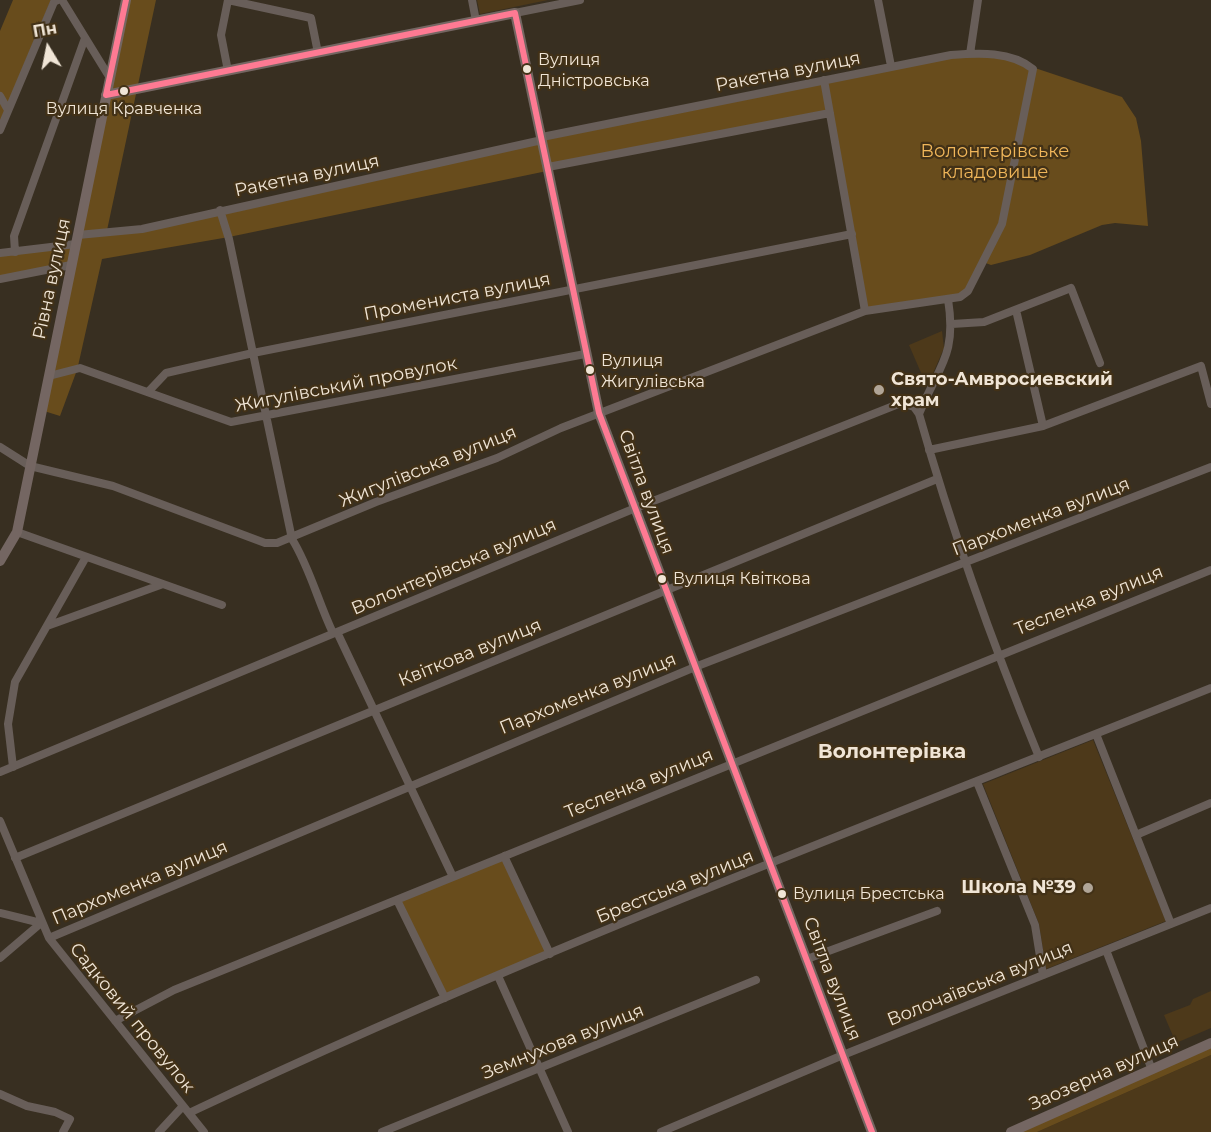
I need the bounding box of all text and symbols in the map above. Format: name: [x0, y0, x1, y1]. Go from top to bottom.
north arrow: [18, 18, 78, 78]
text: Пн: [31, 18, 58, 41]
street label: Ракетна вулиця: [714, 47, 862, 97]
place label: Вулиця Дністровська: [538, 50, 650, 88]
marker: Вулиця Дністровська: [521, 63, 533, 75]
marker: Вулиця Кравченка: [118, 85, 130, 97]
place label: Вулиця Кравченка: [46, 99, 202, 119]
park label: Волонтерівське кладовище: [921, 141, 1069, 184]
street label: Ракетна вулиця: [233, 150, 381, 202]
street label: Рівна вулиця: [29, 217, 75, 341]
street label: Промениста вулиця: [362, 268, 552, 326]
place label: Вулиця Жигулівська: [601, 351, 705, 389]
street label: Жигулівський провулок: [233, 353, 459, 417]
marker: Вулиця Жигулівська: [584, 364, 596, 376]
place label: Свято-Амвросиевский храм: [891, 369, 1113, 412]
marker: Свято-Амвросиевский храм: [872, 383, 886, 397]
street label: Жигулівська вулиця: [336, 422, 520, 512]
street label: Світла вулиця: [613, 427, 679, 557]
street label: Пархоменка вулиця: [949, 473, 1133, 561]
street label: Волонтерівська вулиця: [348, 514, 560, 620]
street label: Тесленка вулиця: [1012, 561, 1166, 641]
place label: Вулиця Квіткова: [673, 569, 810, 589]
marker: Вулиця Квіткова: [656, 573, 668, 585]
street label: Квіткова вулиця: [395, 614, 545, 692]
street label: Пархоменка вулиця: [497, 649, 679, 739]
district label: Волонтерівка: [818, 740, 966, 764]
street label: Тесленка вулиця: [562, 744, 716, 824]
street label: Пархоменка вулиця: [49, 836, 231, 930]
street label: Брестська вулиця: [593, 846, 757, 928]
place label: Школа №39: [961, 877, 1076, 899]
marker: Школа №39: [1081, 881, 1095, 895]
place label: Вулиця Брестська: [793, 884, 944, 904]
marker: Вулиця Брестська: [776, 888, 788, 900]
street label: Світла вулиця: [798, 914, 866, 1044]
street label: Волочаївська вулиця: [884, 937, 1076, 1031]
street label: Садковий провулок: [65, 939, 199, 1097]
street label: Земнухова вулиця: [479, 1000, 647, 1084]
street label: Заозерна вулиця: [1026, 1030, 1182, 1116]

